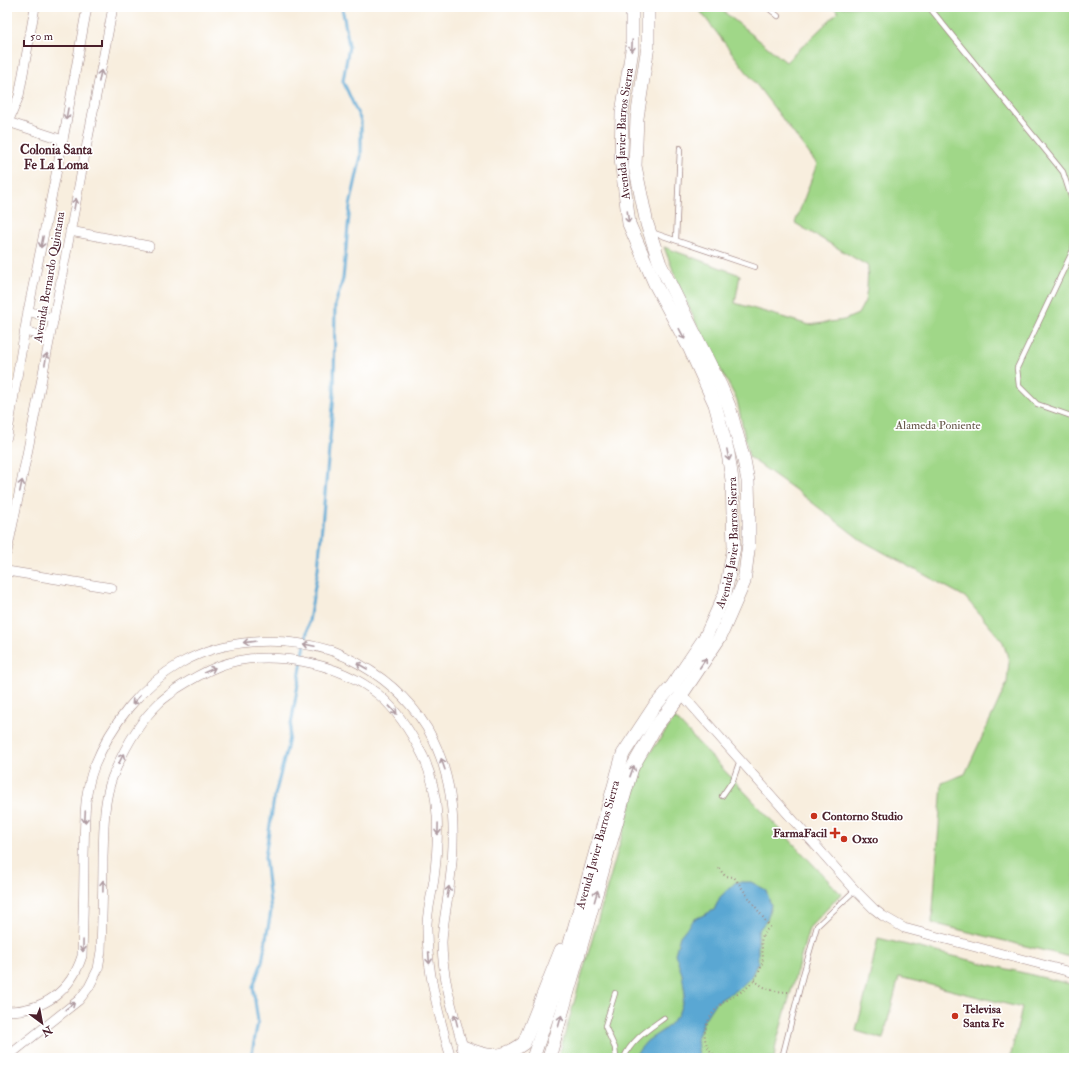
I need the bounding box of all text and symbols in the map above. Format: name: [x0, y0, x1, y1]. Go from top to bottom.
scale bar: [24, 22, 102, 48]
text: 50 m: [30, 29, 54, 44]
one-way arrow: [628, 39, 635, 52]
street label: Avenida Javier Barros Sierra: [614, 66, 637, 202]
one-way arrow: [96, 70, 104, 83]
one-way arrow: [63, 107, 71, 120]
district label: Colonia Santa Fe La Loma: [20, 142, 93, 173]
one-way arrow: [71, 198, 79, 211]
street label: Avenida Bernardo Quintana: [30, 209, 69, 345]
one-way arrow: [624, 210, 632, 223]
one-way arrow: [38, 235, 46, 248]
one-way arrow: [679, 328, 687, 340]
one-way arrow: [42, 353, 50, 366]
park label: Alameda Poniente: [894, 418, 981, 433]
one-way arrow: [724, 448, 732, 461]
street label: Avenida Javier Barros Sierra: [712, 475, 742, 612]
one-way arrow: [17, 480, 25, 493]
one-way arrow: [243, 639, 256, 646]
one-way arrow: [303, 641, 316, 649]
one-way arrow: [699, 657, 707, 668]
one-way arrow: [356, 661, 368, 669]
one-way arrow: [204, 666, 216, 673]
one-way arrow: [131, 695, 141, 705]
one-way arrow: [388, 705, 398, 715]
one-way arrow: [118, 754, 125, 766]
one-way arrow: [439, 757, 446, 770]
one-way arrow: [629, 764, 636, 777]
street label: Avenida Javier Barros Sierra: [573, 778, 624, 912]
place label: Contorno Studio: [822, 809, 903, 824]
one-way arrow: [82, 810, 89, 823]
marker: Contorno Studio: [809, 811, 819, 821]
one-way arrow: [434, 822, 442, 835]
place label: FarmaFacil: [773, 826, 828, 841]
marker: FarmaFacil: [830, 828, 840, 838]
place label: Oxxo: [852, 832, 878, 847]
marker: Oxxo: [839, 834, 849, 844]
one-way arrow: [99, 880, 107, 893]
one-way arrow: [444, 886, 452, 899]
one-way arrow: [593, 889, 600, 902]
one-way arrow: [79, 939, 87, 952]
one-way arrow: [425, 951, 432, 964]
one-way arrow: [65, 1002, 76, 1010]
place label: Televisa Santa Fe: [962, 1002, 1005, 1031]
north arrow: [22, 1003, 62, 1043]
marker: Televisa Santa Fe: [950, 1011, 960, 1021]
one-way arrow: [451, 1014, 459, 1027]
one-way arrow: [557, 1014, 564, 1027]
text: N: [38, 1022, 56, 1040]

